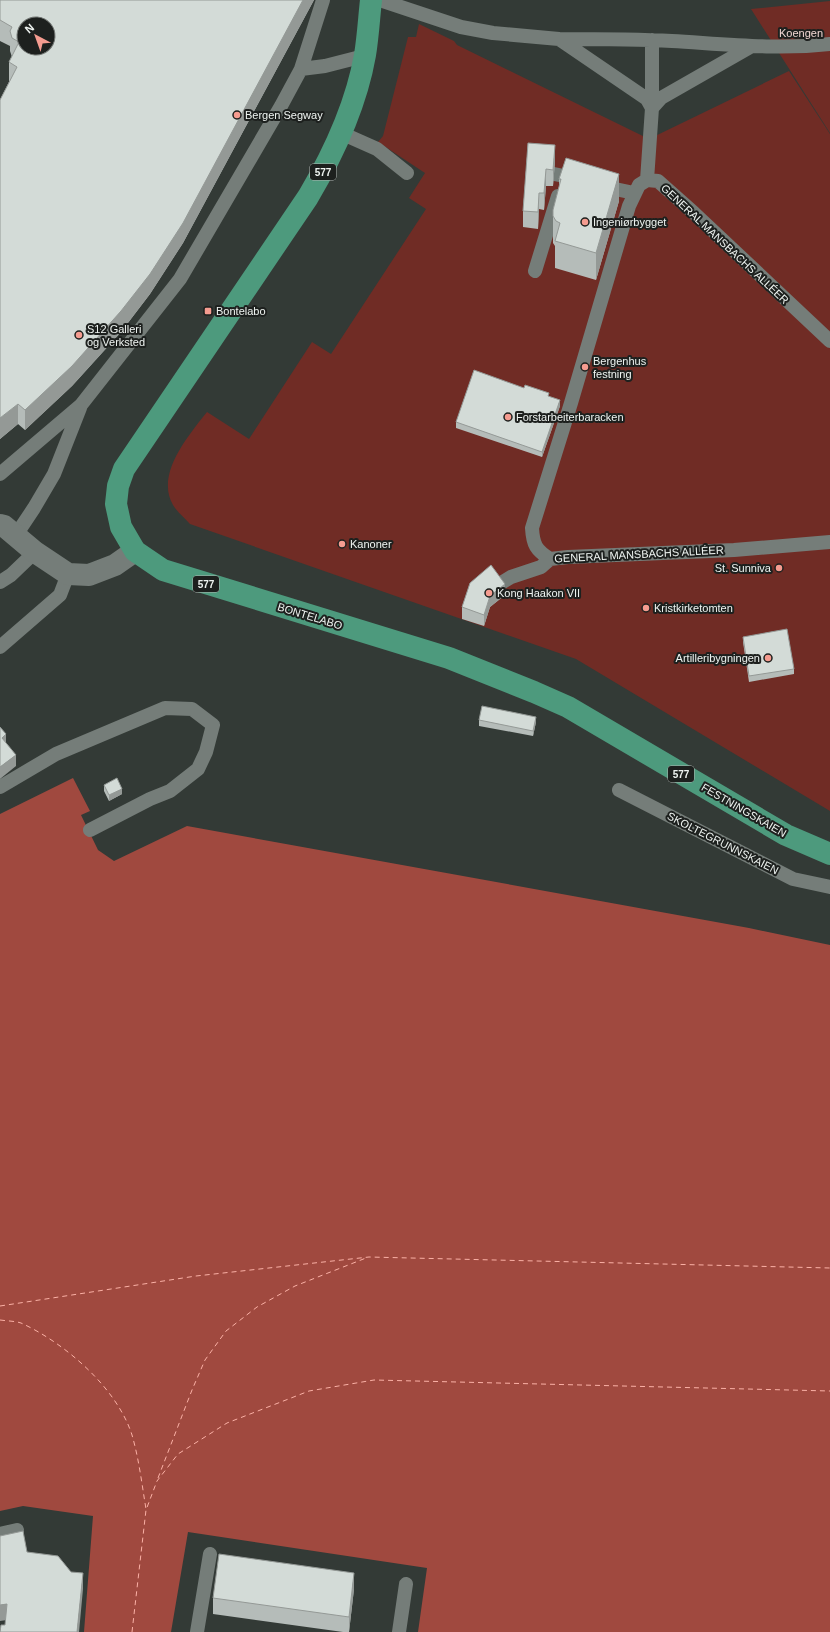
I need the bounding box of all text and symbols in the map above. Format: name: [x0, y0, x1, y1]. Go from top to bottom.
north arrow: [16, 16, 56, 56]
text: N: [23, 21, 36, 36]
park label: Koengen: [779, 27, 823, 39]
place label: Bergen Segway: [245, 109, 323, 121]
marker: Bergen Segway: [232, 110, 242, 120]
road number: 577: [310, 164, 336, 180]
street label: GENERAL MANSBACHS ALLÉER: [659, 182, 791, 306]
place label: Ingeniørbygget: [593, 216, 666, 228]
marker: Ingeniørbygget: [580, 217, 590, 227]
place label: Bontelabo: [216, 305, 266, 317]
marker: Bontelabo: [203, 306, 213, 316]
place label: S12 Galleri og Verksted: [87, 323, 145, 348]
marker: S12 Galleri og Verksted: [74, 330, 84, 340]
place label: Bergenhus festning: [593, 355, 647, 380]
marker: Bergenhus festning: [580, 362, 590, 372]
place label: Forstarbeiterbaracken: [516, 411, 624, 423]
marker: Forstarbeiterbaracken: [503, 412, 513, 422]
place label: Kanoner: [350, 538, 392, 550]
marker: Kanoner: [337, 539, 347, 549]
street label: GENERAL MANSBACHS ALLÉER: [554, 544, 724, 564]
place label: St. Sunniva: [715, 562, 772, 574]
marker: St. Sunniva: [774, 563, 784, 573]
road number: 577: [193, 576, 219, 592]
place label: Kong Haakon VII: [497, 587, 580, 599]
marker: Kong Haakon VII: [484, 588, 494, 598]
street label: BONTELABO: [276, 600, 344, 632]
place label: Kristkirketomten: [654, 602, 733, 614]
marker: Kristkirketomten: [641, 603, 651, 613]
place label: Artilleribygningen: [676, 652, 760, 664]
marker: Artilleribygningen: [763, 653, 773, 663]
road number: 577: [668, 766, 694, 782]
street label: FESTNINGSKAIEN: [699, 781, 789, 839]
street label: SKOLTEGRUNNSKAIEN: [665, 810, 781, 876]

